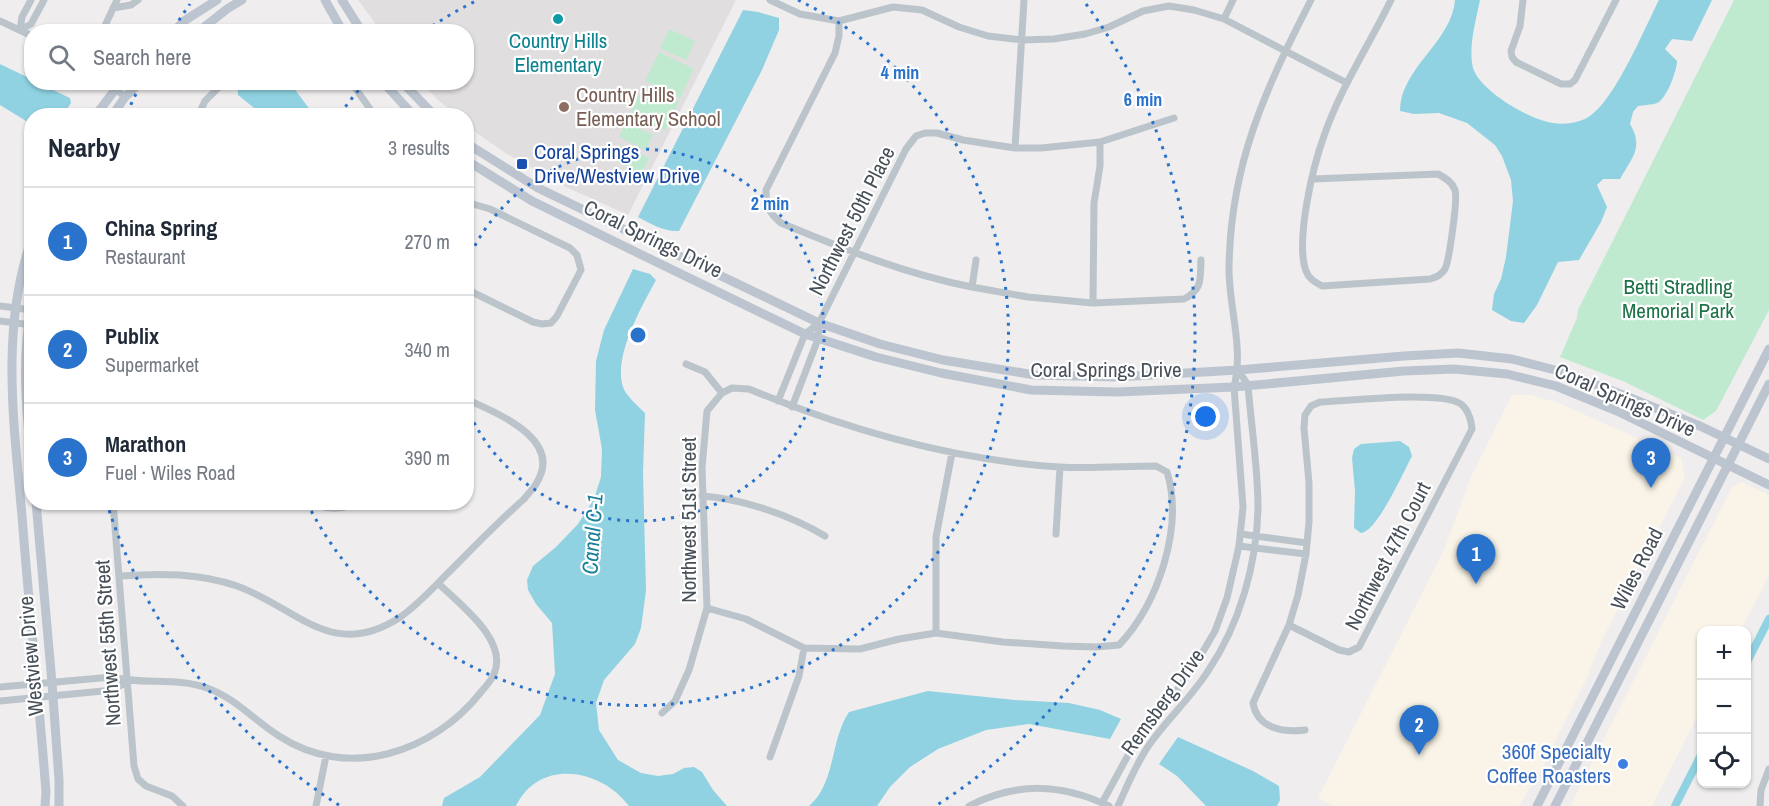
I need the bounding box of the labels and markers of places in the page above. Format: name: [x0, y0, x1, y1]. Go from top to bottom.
marker: Country Hills Elementary: [551, 12, 565, 26]
place label: Country Hills Elementary: [509, 26, 607, 79]
place label: Country Hills Elementary School: [576, 80, 721, 133]
marker: Country Hills Elementary School: [557, 100, 571, 114]
place label: Coral Springs Drive/Westview Drive: [534, 137, 700, 190]
marker: Coral Springs Drive/Westview Drive: [515, 157, 529, 171]
centre of rings: [628, 325, 648, 345]
pin: 3: [1632, 438, 1670, 488]
pin: 1: [1456, 534, 1496, 584]
pin: 2: [1400, 706, 1438, 755]
place label: 360f Specialty Coffee Roasters: [1487, 737, 1611, 790]
marker: 360f Specialty Coffee Roasters: [1616, 757, 1630, 771]

